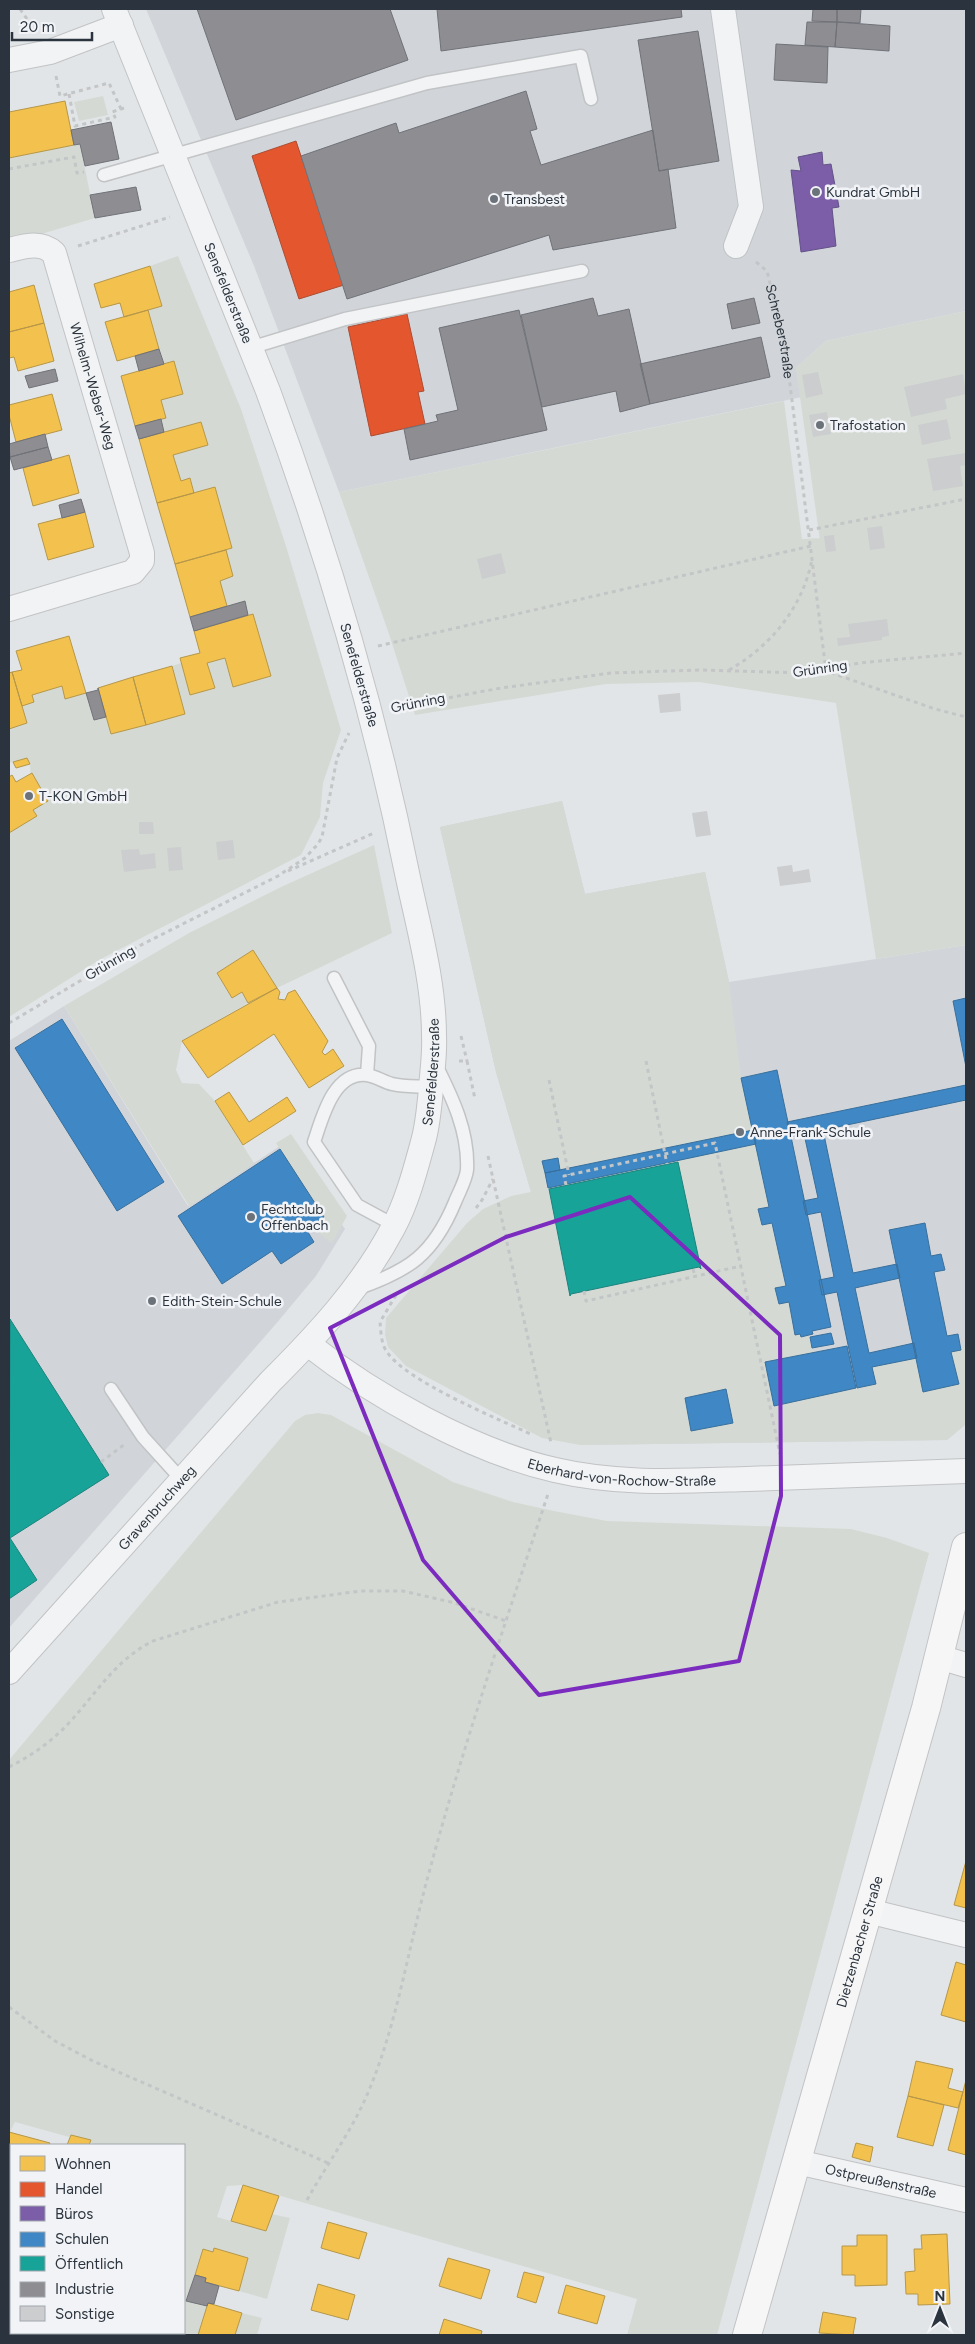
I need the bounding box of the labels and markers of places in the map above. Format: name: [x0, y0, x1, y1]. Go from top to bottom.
place label: Kundrat GmbH: [826, 184, 920, 201]
marker: Kundrat GmbH: [810, 186, 822, 198]
place label: Transbest: [504, 191, 565, 208]
marker: Transbest: [488, 193, 500, 205]
place label: Trafostation: [830, 417, 906, 434]
marker: Trafostation: [814, 419, 826, 431]
place label: T-KON GmbH: [39, 788, 128, 805]
marker: T-KON GmbH: [23, 790, 35, 802]
place label: Anne-Frank-Schule: [750, 1124, 871, 1141]
marker: Anne-Frank-Schule: [734, 1126, 746, 1138]
place label: Fechtclub Offenbach: [261, 1201, 329, 1234]
marker: Fechtclub Offenbach: [245, 1211, 257, 1223]
place label: Edith-Stein-Schule: [162, 1293, 282, 1310]
marker: Edith-Stein-Schule: [146, 1295, 158, 1307]

